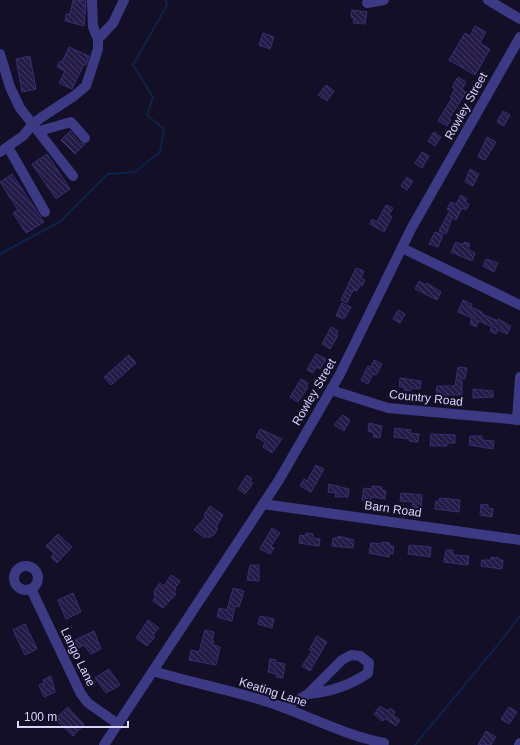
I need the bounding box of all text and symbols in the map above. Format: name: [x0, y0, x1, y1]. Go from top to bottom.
street label: Rowley Street: [442, 69, 491, 142]
street label: Rowley Street: [289, 356, 339, 428]
street label: Country Road: [388, 387, 464, 409]
street label: Barn Road: [364, 498, 422, 520]
street label: Lango Lane: [58, 625, 98, 689]
street label: Keating Lane: [237, 674, 309, 710]
scale bar: [18, 703, 128, 729]
text: 100 m: [24, 710, 57, 724]

